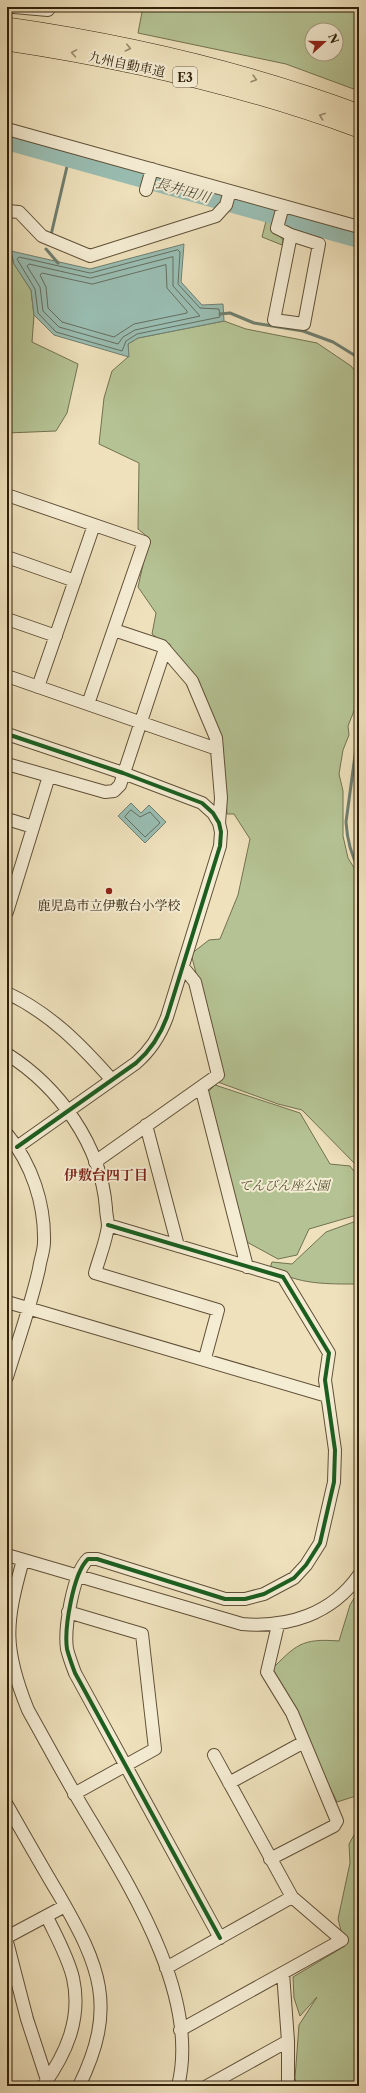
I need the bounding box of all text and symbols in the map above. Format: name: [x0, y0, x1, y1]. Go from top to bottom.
north arrow: [304, 22, 344, 62]
text: N: [325, 31, 342, 46]
one-way arrow: [125, 44, 131, 52]
street label: 九州自動車道: [87, 48, 167, 80]
one-way arrow: [71, 49, 78, 58]
road number: E3: [173, 67, 197, 87]
one-way arrow: [250, 74, 257, 83]
one-way arrow: [319, 112, 326, 120]
water label: 長井田川: [154, 174, 214, 207]
marker: 鹿児島市立伊敷台小学校: [104, 886, 114, 896]
place label: 鹿児島市立伊敷台小学校: [37, 897, 181, 913]
district label: 伊敷台四丁目: [64, 1166, 148, 1184]
park label: てんびん座公園: [238, 1177, 331, 1193]

